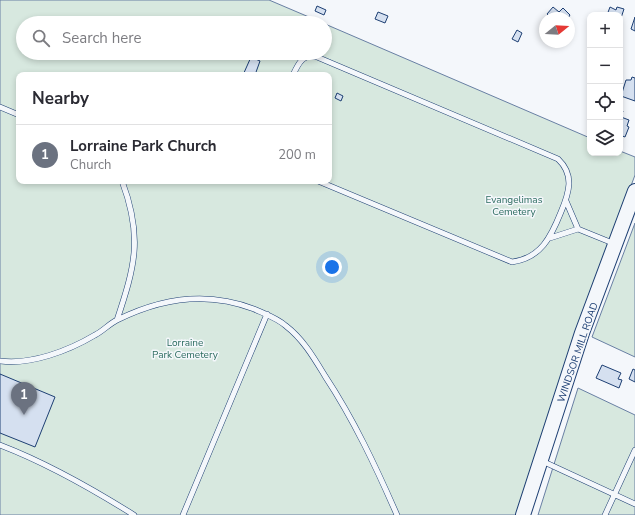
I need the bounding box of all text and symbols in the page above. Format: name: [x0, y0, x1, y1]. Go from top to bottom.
north arrow: [539, 12, 575, 48]
map controls: [587, 12, 623, 156]
button: +: [587, 12, 623, 48]
search box: [16, 16, 332, 60]
icon: search: [30, 27, 52, 49]
text: Search here: [62, 28, 142, 48]
button: −: [587, 48, 623, 84]
button: locate: [587, 84, 623, 120]
text: Nearby: [32, 87, 89, 110]
button: layers: [587, 120, 623, 156]
text: Lorraine Park Church: [70, 136, 217, 156]
text: 1: [41, 146, 49, 164]
text: 200 m: [278, 146, 316, 164]
text: Church: [70, 156, 111, 174]
park label: Evangelimas Cemetery: [486, 193, 543, 219]
your location: [322, 257, 342, 277]
street label: WINDSOR MILL ROAD: [554, 300, 602, 404]
park label: Lorraine Park Cemetery: [152, 336, 219, 362]
pin: 1: [11, 382, 37, 415]

